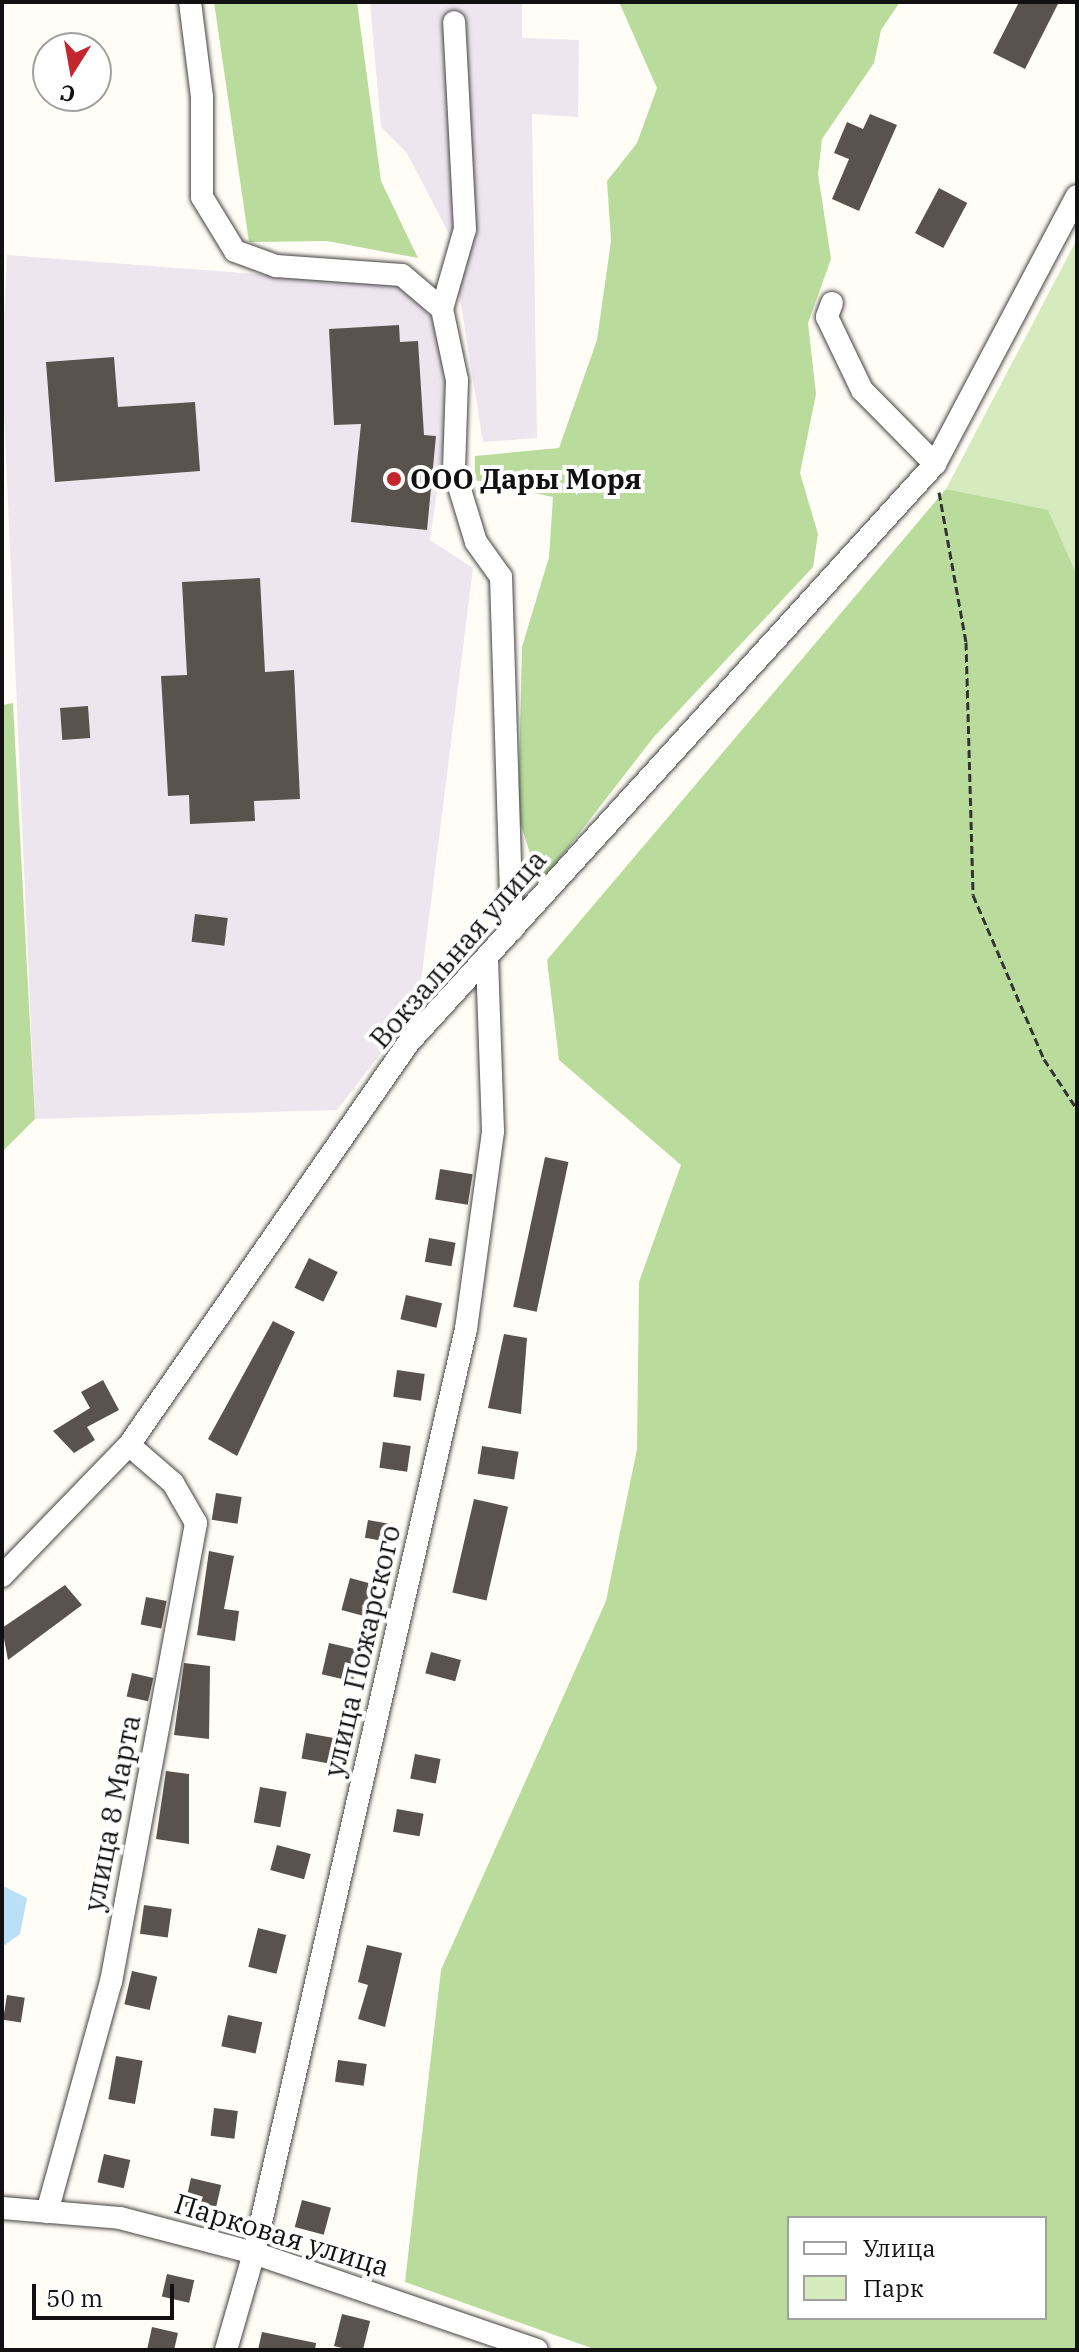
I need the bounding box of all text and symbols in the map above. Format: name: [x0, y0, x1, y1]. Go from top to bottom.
north arrow: [32, 32, 112, 112]
text: С: [58, 78, 78, 110]
place label: ООО Дары Моря: [410, 462, 642, 496]
marker: ООО Дары Моря: [385, 470, 403, 488]
street label: Вокзальная улица: [363, 843, 553, 1055]
street label: улица Пожарского: [317, 1522, 407, 1780]
street label: улица 8 Марта: [76, 1712, 148, 1914]
street label: Парковая улица: [170, 2186, 394, 2284]
legend: [787, 2216, 1047, 2320]
text: Улица: [863, 2232, 936, 2264]
scale bar: [36, 2268, 178, 2318]
text: Парк: [863, 2272, 924, 2304]
text: 50 m: [46, 2282, 103, 2314]

